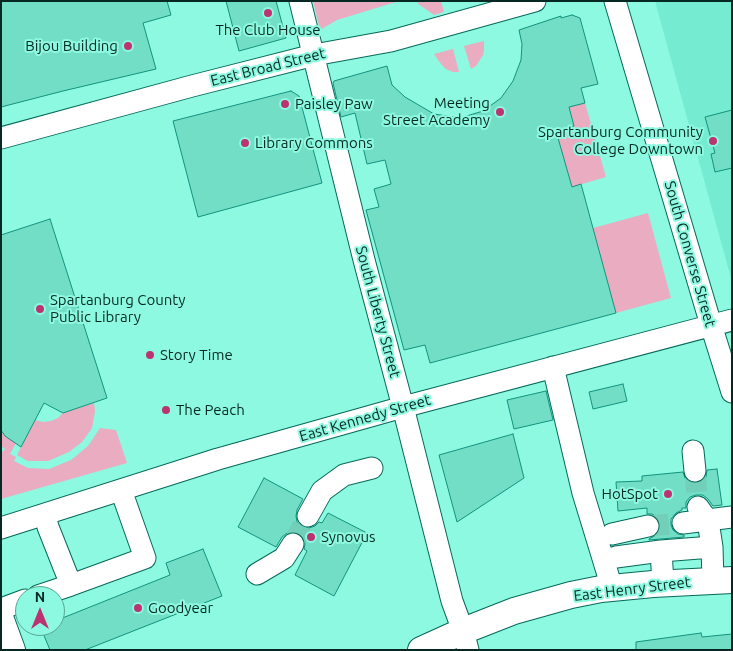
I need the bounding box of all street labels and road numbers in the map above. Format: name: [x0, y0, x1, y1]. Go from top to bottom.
street label: East Broad Street: [209, 44, 327, 90]
street label: South Converse Street: [661, 179, 719, 329]
street label: South Liberty Street: [352, 244, 404, 380]
street label: East Kennedy Street: [297, 391, 433, 445]
street label: East Henry Street: [572, 573, 692, 605]

